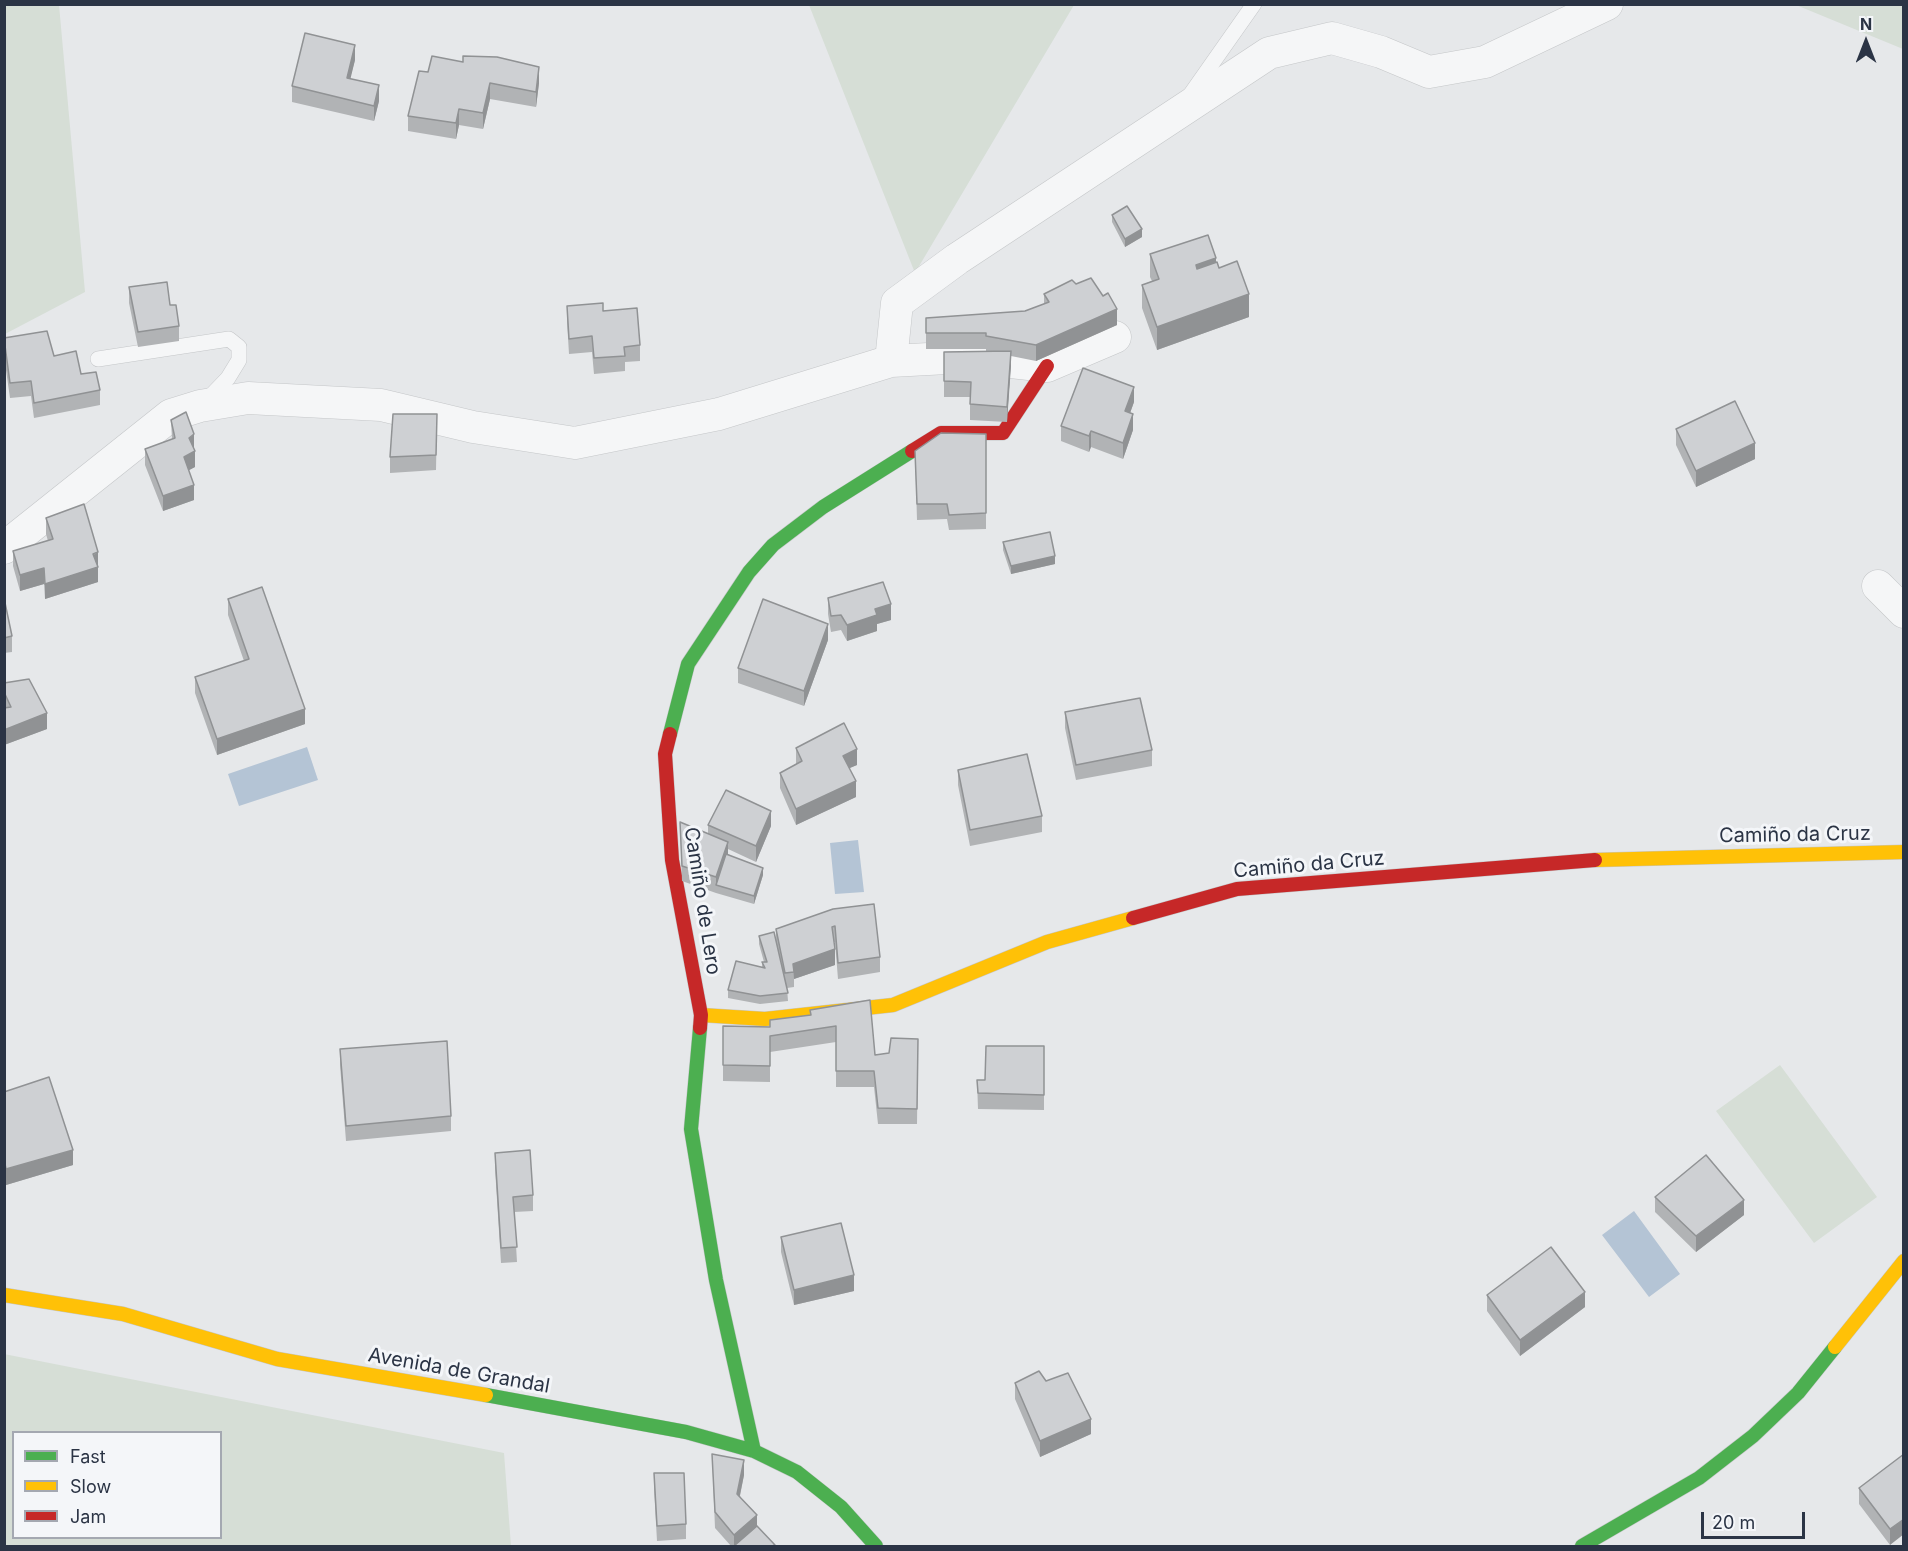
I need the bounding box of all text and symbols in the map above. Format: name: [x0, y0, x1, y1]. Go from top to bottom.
north arrow: [1836, 12, 1896, 72]
text: N: [1860, 14, 1872, 34]
street label: Camiño da Cruz: [1719, 822, 1871, 848]
street label: Camiño de Lero: [678, 825, 726, 977]
street label: Camiño da Cruz: [1232, 846, 1386, 884]
street label: Avenida de Grandal: [366, 1343, 552, 1399]
legend: [12, 1431, 222, 1539]
text: Fast: [70, 1446, 106, 1467]
text: Slow: [70, 1476, 111, 1497]
scale bar: [1704, 1500, 1808, 1538]
text: Jam: [70, 1506, 106, 1527]
text: 20 m: [1712, 1512, 1755, 1533]

